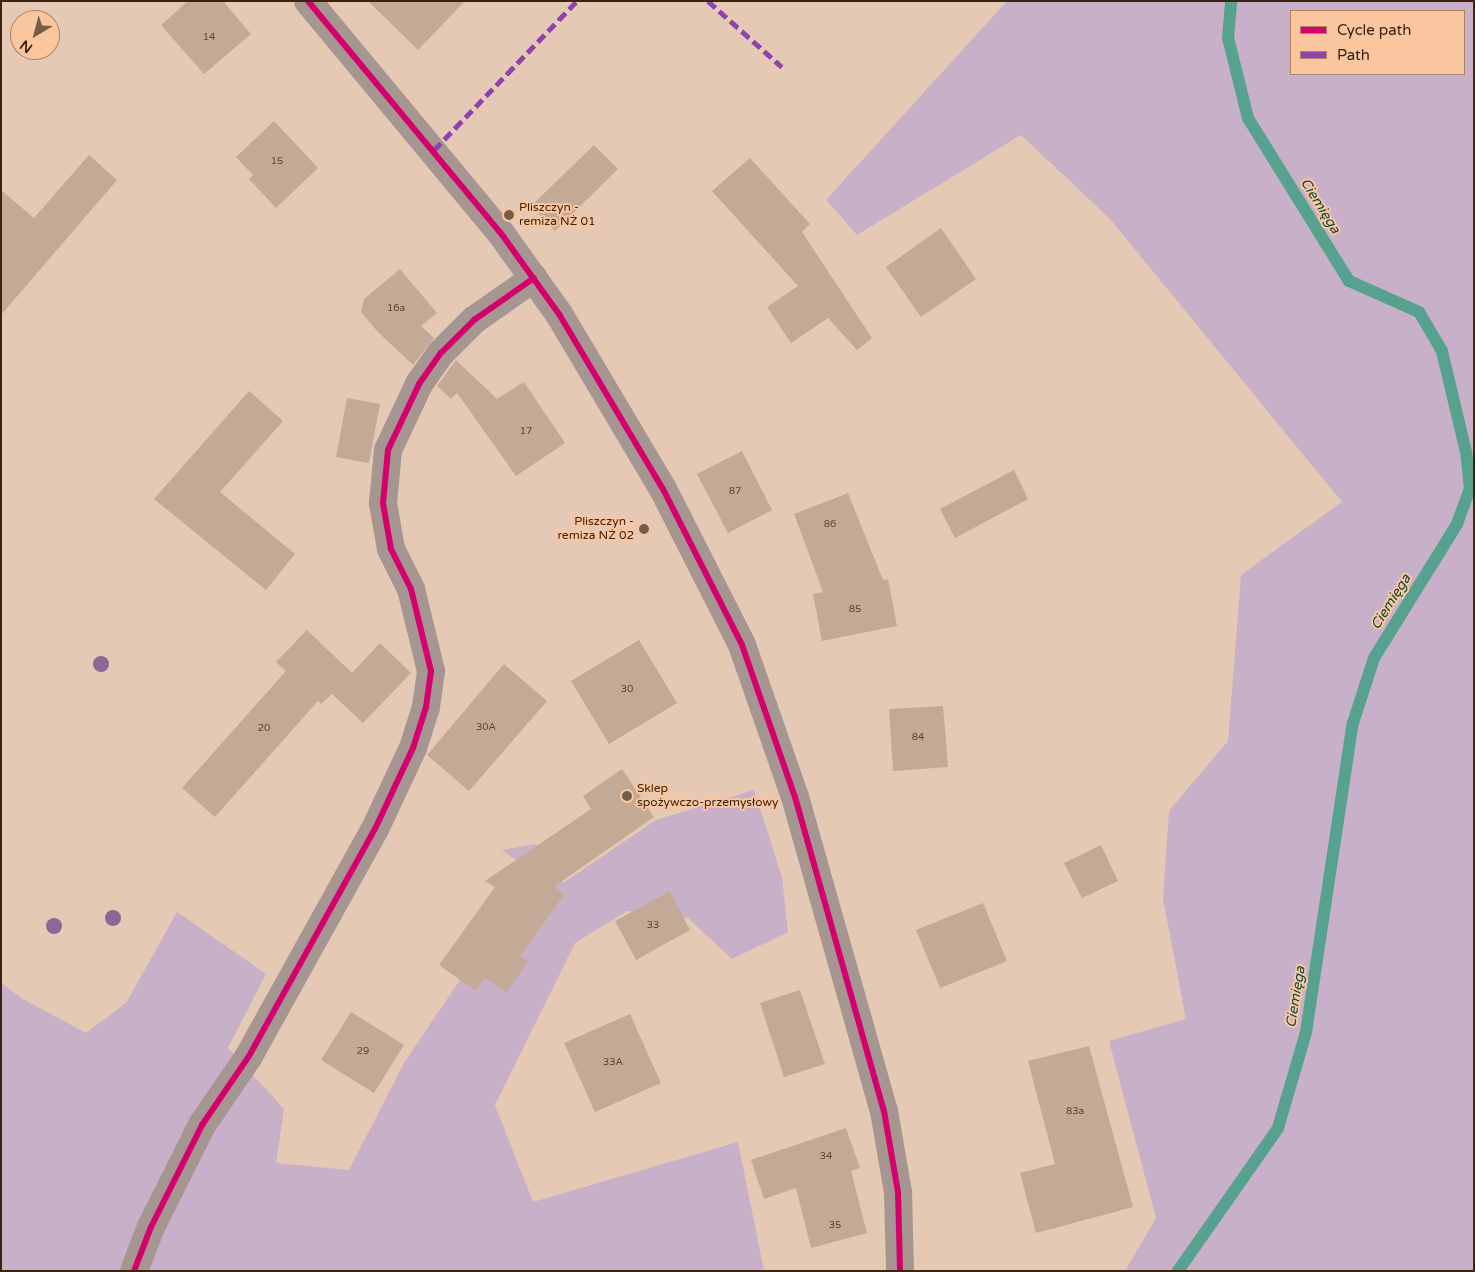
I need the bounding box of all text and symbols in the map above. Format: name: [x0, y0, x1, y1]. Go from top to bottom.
north arrow: [10, 10, 60, 60]
legend: [1290, 10, 1465, 75]
text: Cycle path: [1337, 21, 1411, 39]
house number: 14: [203, 32, 215, 44]
text: N: [17, 36, 36, 57]
text: Path: [1337, 46, 1370, 64]
house number: 15: [271, 156, 283, 168]
water label: Ciemięga: [1296, 175, 1344, 237]
place label: Pliszczyn - remiza NŻ 01: [519, 201, 596, 229]
marker: Pliszczyn - remiza NŻ 01: [503, 209, 515, 221]
house number: 16a: [387, 303, 405, 315]
house number: 17: [520, 426, 532, 438]
house number: 87: [729, 486, 741, 498]
place label: Pliszczyn - remiza NŻ 02: [557, 515, 634, 543]
house number: 86: [824, 519, 836, 531]
marker: Pliszczyn - remiza NŻ 02: [638, 523, 650, 535]
water label: Ciemięga: [1367, 571, 1415, 633]
house number: 85: [849, 604, 861, 616]
house number: 30: [621, 684, 633, 696]
house number: 30A: [476, 722, 496, 734]
house number: 20: [258, 723, 270, 735]
house number: 84: [912, 732, 924, 744]
place label: Sklep spożywczo-przemysłowy: [637, 782, 778, 810]
marker: Sklep spożywczo-przemysłowy: [621, 790, 633, 802]
house number: 33: [647, 920, 659, 932]
water label: Ciemięga: [1283, 965, 1309, 1029]
house number: 29: [357, 1046, 369, 1058]
house number: 33A: [603, 1057, 623, 1069]
house number: 83a: [1066, 1106, 1084, 1118]
house number: 34: [820, 1151, 832, 1163]
house number: 35: [829, 1220, 841, 1232]

